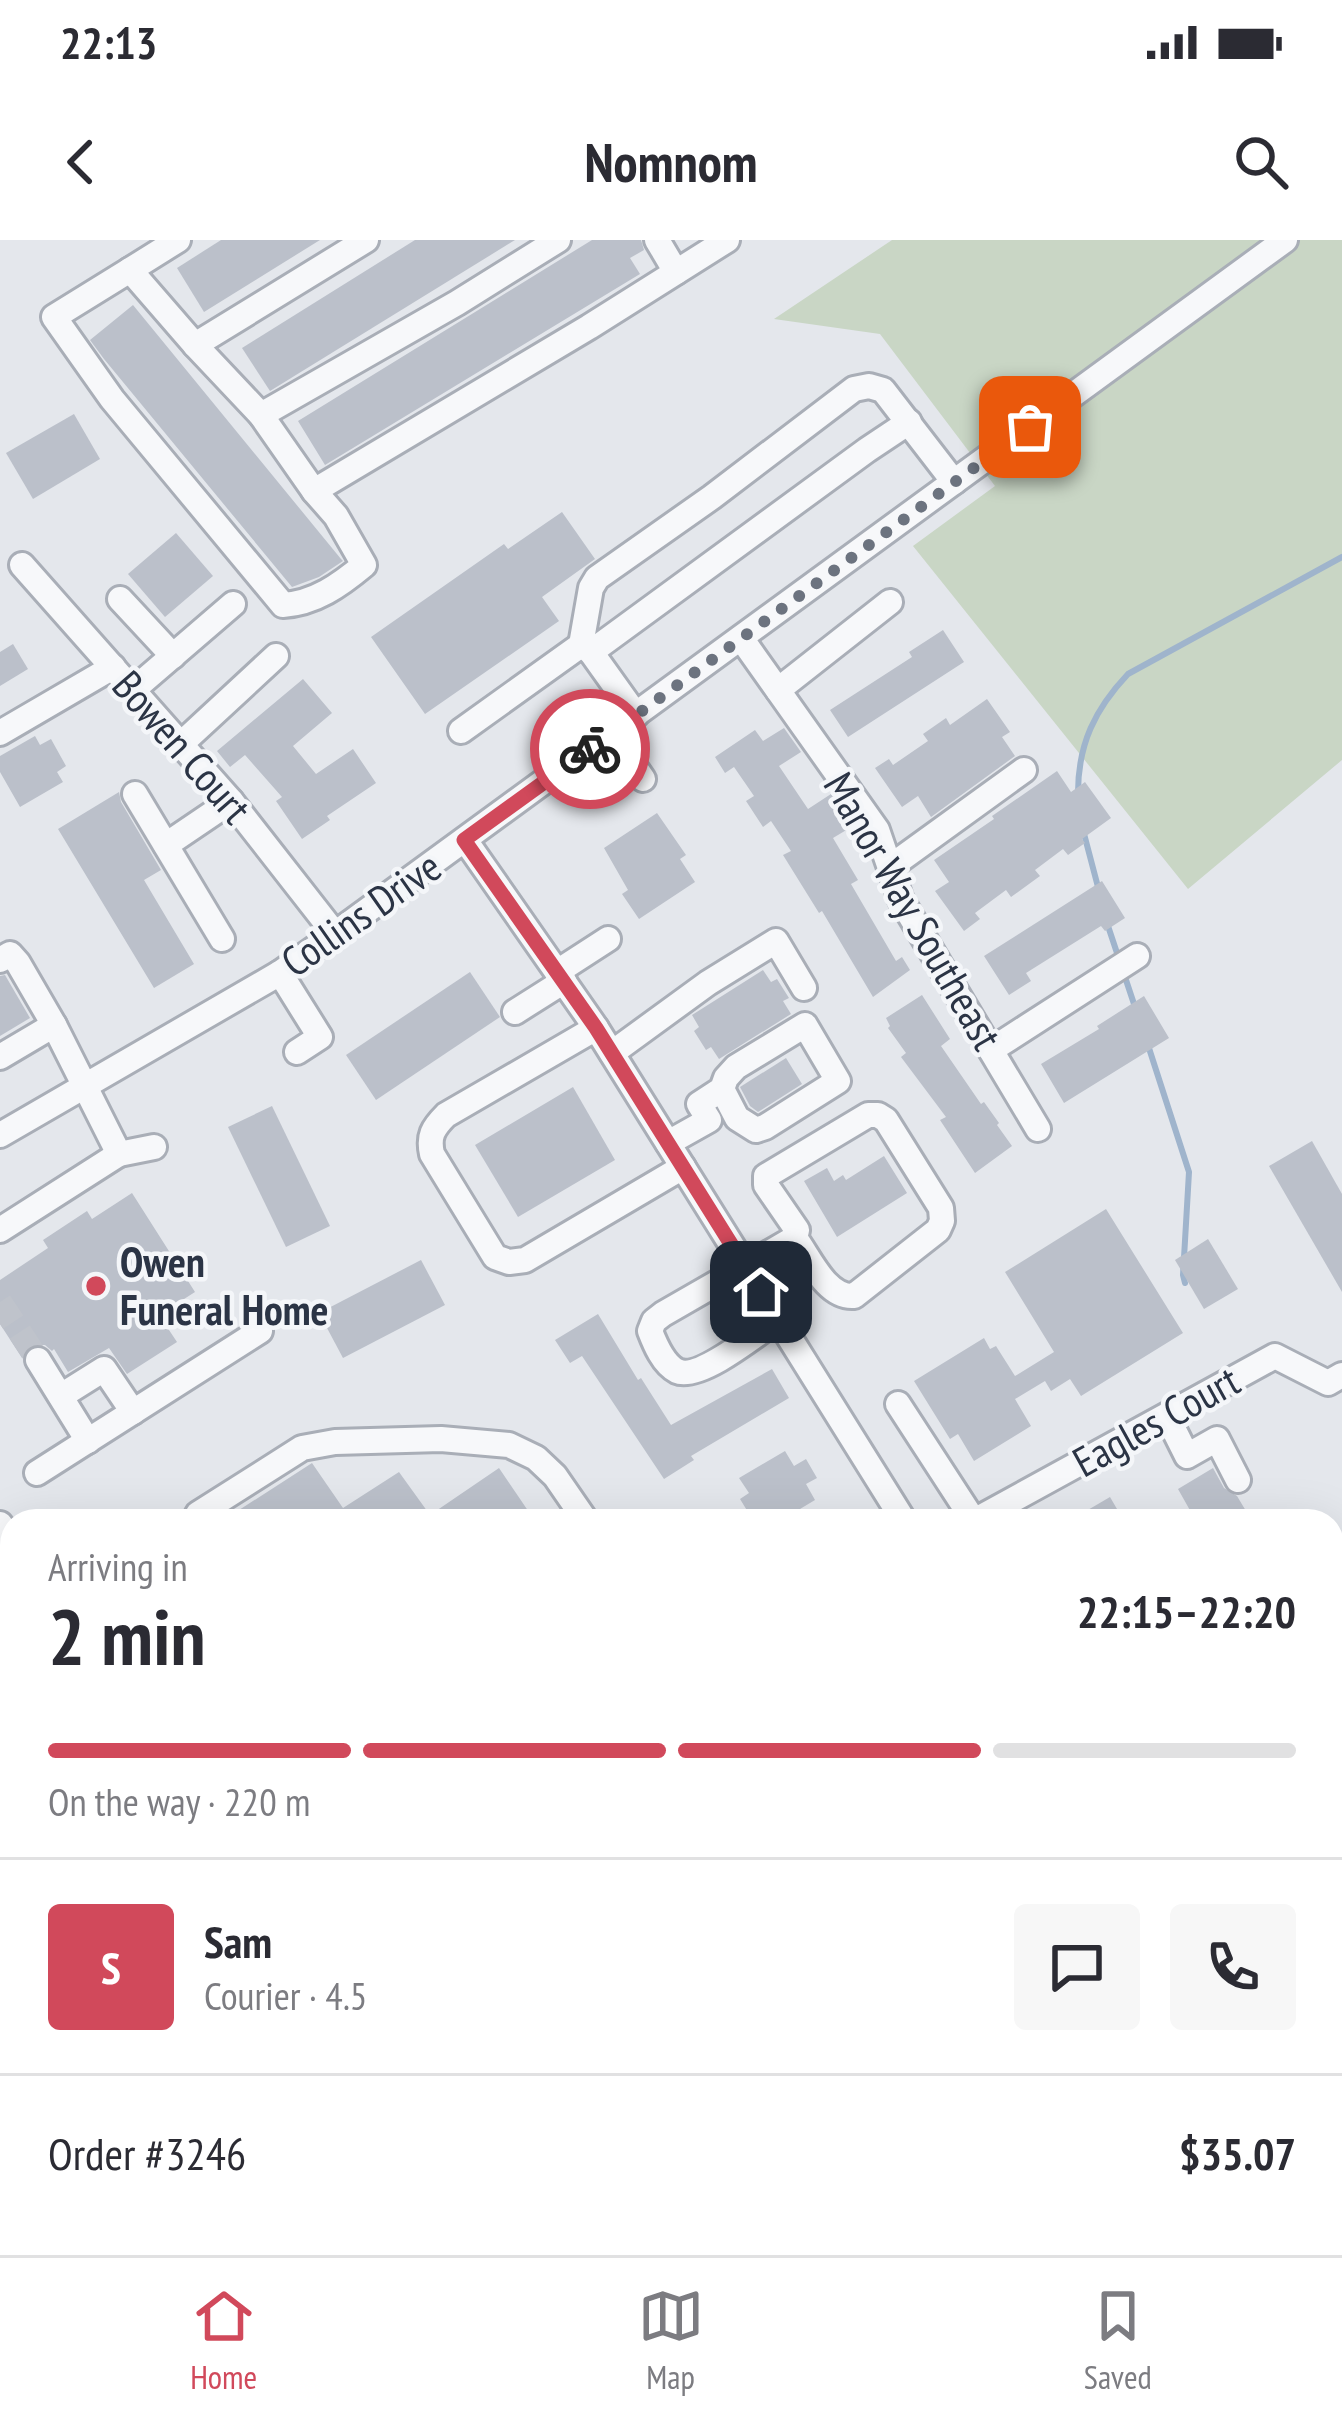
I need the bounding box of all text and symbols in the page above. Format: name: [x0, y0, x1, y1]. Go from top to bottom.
text: 22:13: [60, 13, 157, 71]
text: Nomnom: [584, 127, 758, 197]
icon: back: [48, 129, 114, 195]
icon: search: [1228, 129, 1294, 195]
pin: [979, 376, 1081, 478]
icon: bag: [997, 394, 1063, 460]
street label: Bowen Court: [101, 659, 264, 835]
courier: [530, 689, 650, 809]
icon: bike: [557, 716, 623, 782]
street label: Manor Way Southeast: [812, 762, 1015, 1060]
street label: Collins Drive: [270, 839, 451, 989]
place label: Owen Funeral Home: [120, 1234, 329, 1337]
pin: [710, 1241, 812, 1343]
icon: home: [728, 1259, 794, 1325]
marker: Owen Funeral Home: [83, 1273, 109, 1299]
street label: Eagles Court: [1063, 1352, 1249, 1489]
text: Arriving in: [48, 1541, 188, 1592]
text: 22:15–22:20: [1077, 1582, 1296, 1640]
text: 2 min: [48, 1586, 206, 1687]
text: On the way · 220 m: [48, 1776, 310, 1827]
button: chat: [1014, 1904, 1140, 2030]
button: phone: [1170, 1904, 1296, 2030]
text: Sam: [204, 1912, 272, 1970]
text: S: [101, 1938, 121, 1996]
text: Courier · 4.5: [204, 1970, 367, 2021]
text: Order #3246: [48, 2124, 246, 2182]
text: $35.07: [1179, 2124, 1296, 2182]
tab: Home: [190, 2283, 257, 2398]
tab: Map: [638, 2283, 704, 2398]
tab: Saved: [1084, 2283, 1152, 2398]

